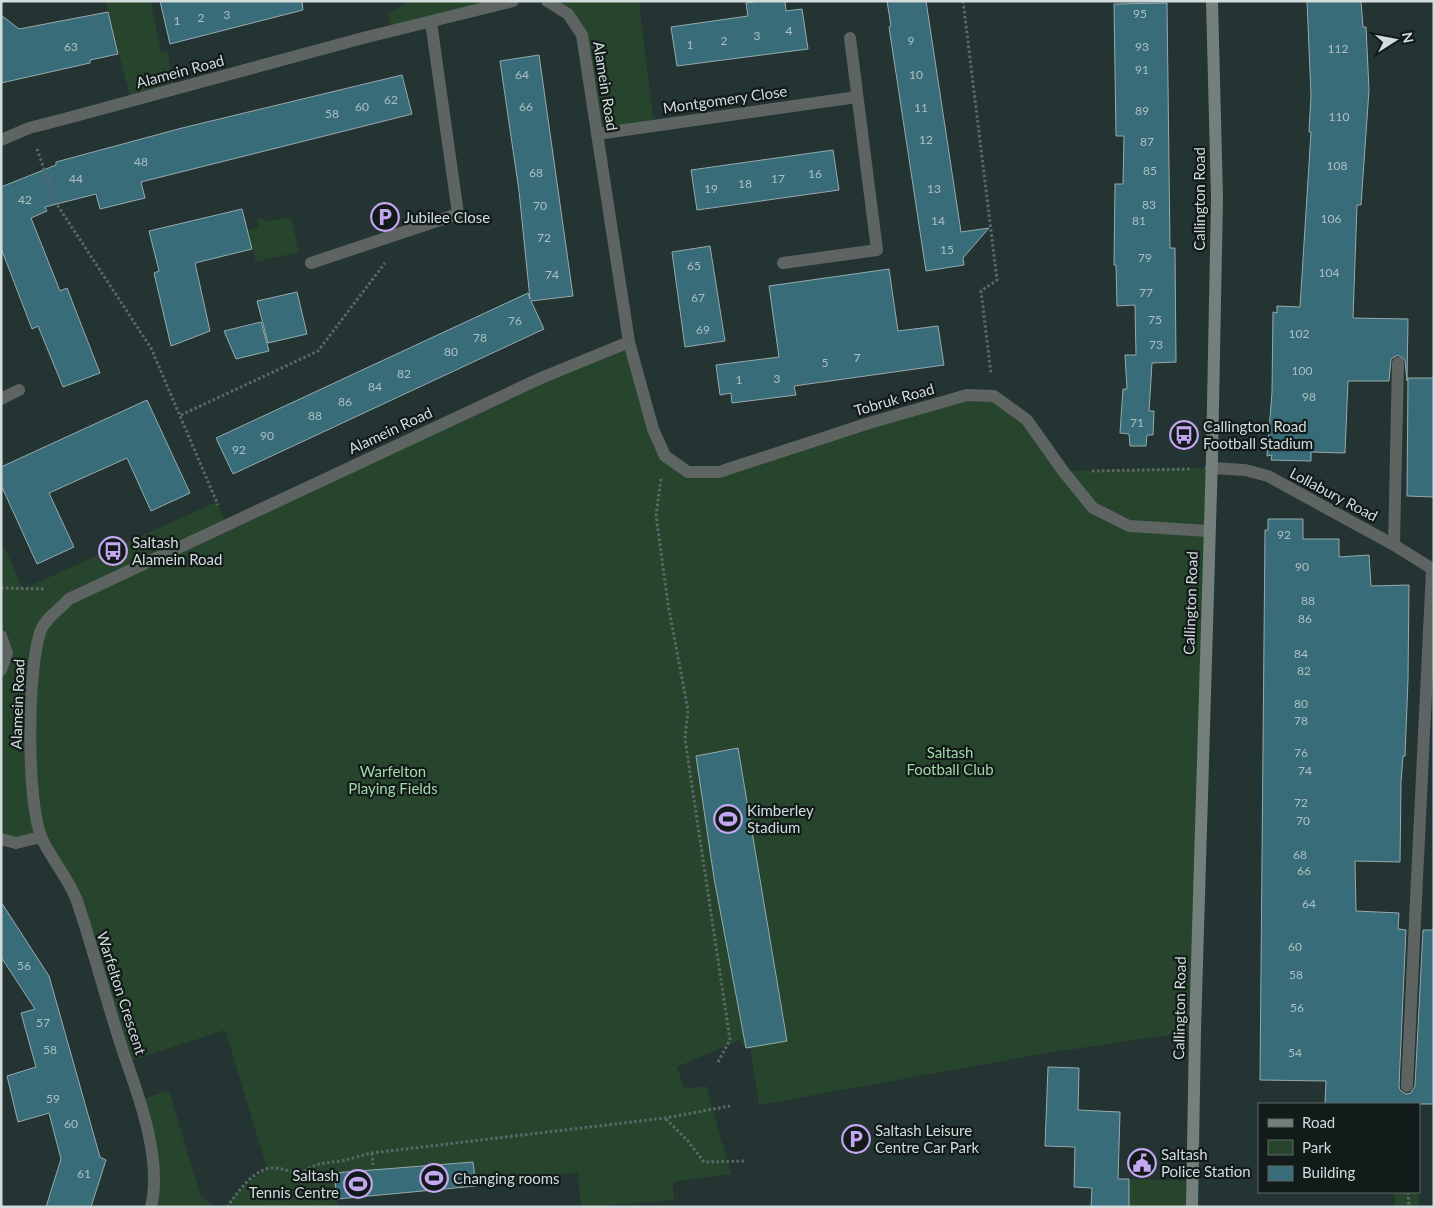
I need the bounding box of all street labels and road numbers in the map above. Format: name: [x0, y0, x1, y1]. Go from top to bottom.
street label: Alamein Road: [590, 40, 622, 132]
street label: Alamein Road: [134, 51, 226, 91]
street label: Montgomery Close: [662, 81, 788, 117]
street label: Callington Road: [1190, 147, 1208, 251]
street label: Tobruk Road: [852, 379, 936, 419]
street label: Alamein Road: [345, 403, 435, 457]
street label: Lollabury Road: [1287, 463, 1381, 525]
street label: Callington Road: [1179, 551, 1201, 655]
street label: Alamein Road: [6, 658, 28, 750]
street label: Warfelton Crescent: [94, 929, 151, 1057]
street label: Callington Road: [1169, 956, 1189, 1060]

